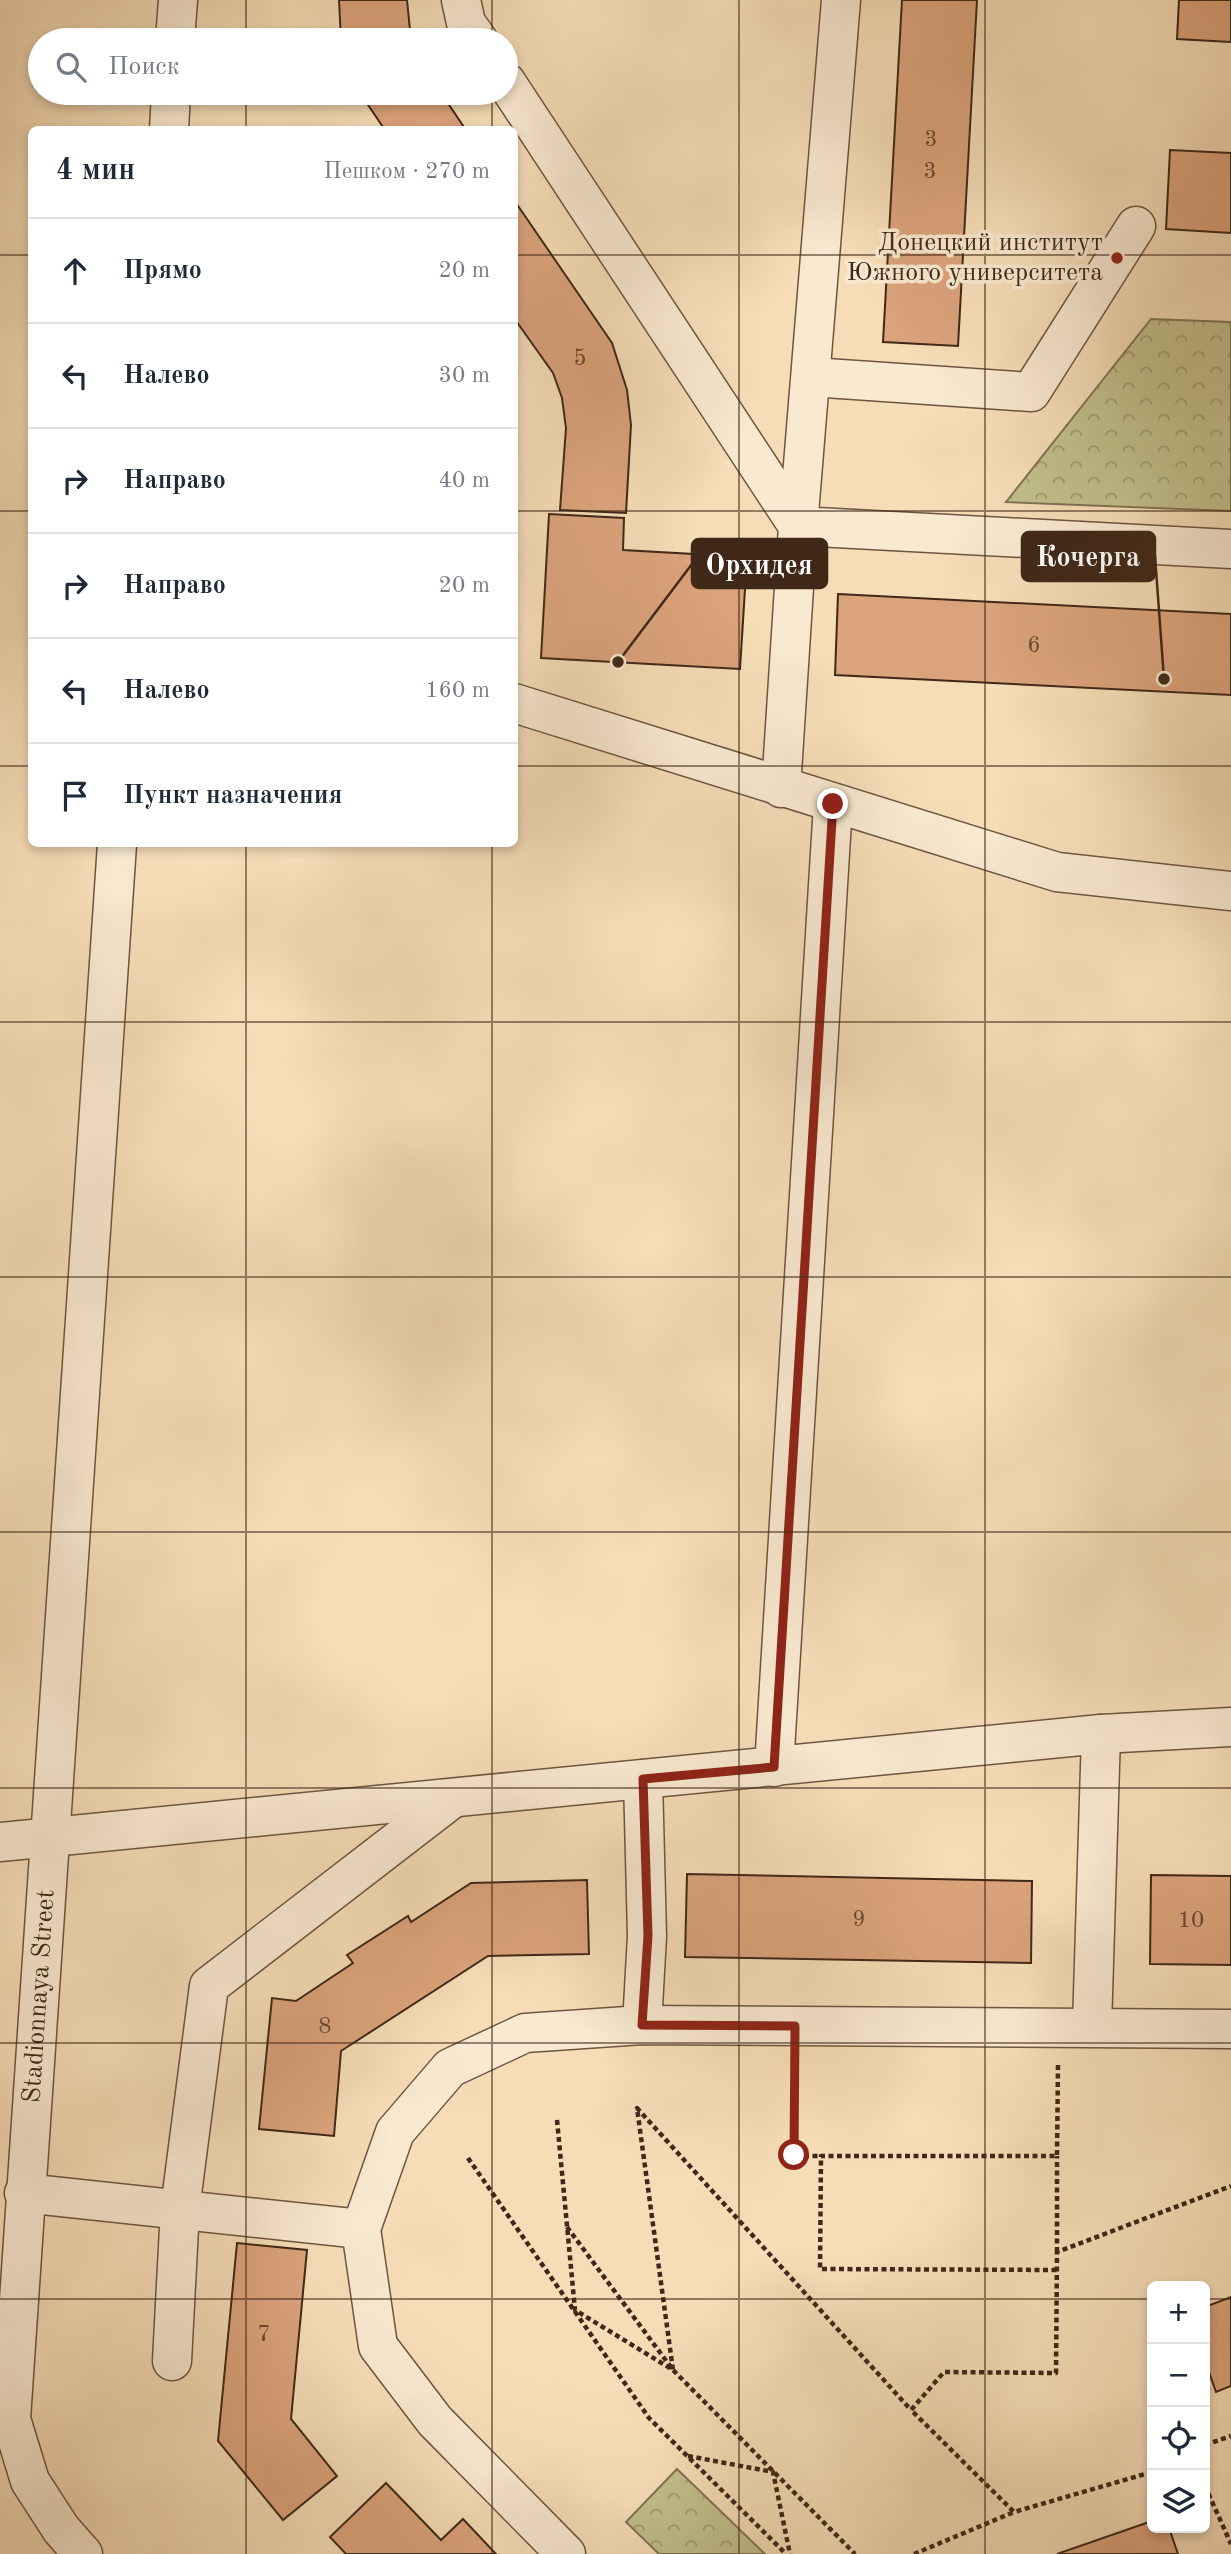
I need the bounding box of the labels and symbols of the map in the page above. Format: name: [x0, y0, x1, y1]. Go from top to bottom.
house number: 3: [924, 128, 938, 151]
house number: 3: [923, 160, 937, 183]
place label: Донецкий институт Южного университета: [846, 230, 1103, 286]
marker: Донецкий институт Южного университета: [1109, 250, 1125, 266]
house number: 5: [573, 347, 587, 370]
callout: Кочерга: [1022, 532, 1155, 581]
callout: Орхидея: [692, 539, 827, 588]
text: Кочерга: [1036, 544, 1140, 573]
text: Орхидея: [705, 552, 813, 581]
house number: 6: [1027, 634, 1041, 657]
route end: [817, 788, 848, 819]
street label: Stadionnaya Street: [19, 1889, 60, 2104]
house number: 9: [852, 1908, 866, 1931]
house number: 10: [1178, 1909, 1204, 1932]
house number: 8: [318, 2015, 332, 2038]
route start: [778, 2139, 809, 2170]
house number: 7: [257, 2323, 271, 2346]

